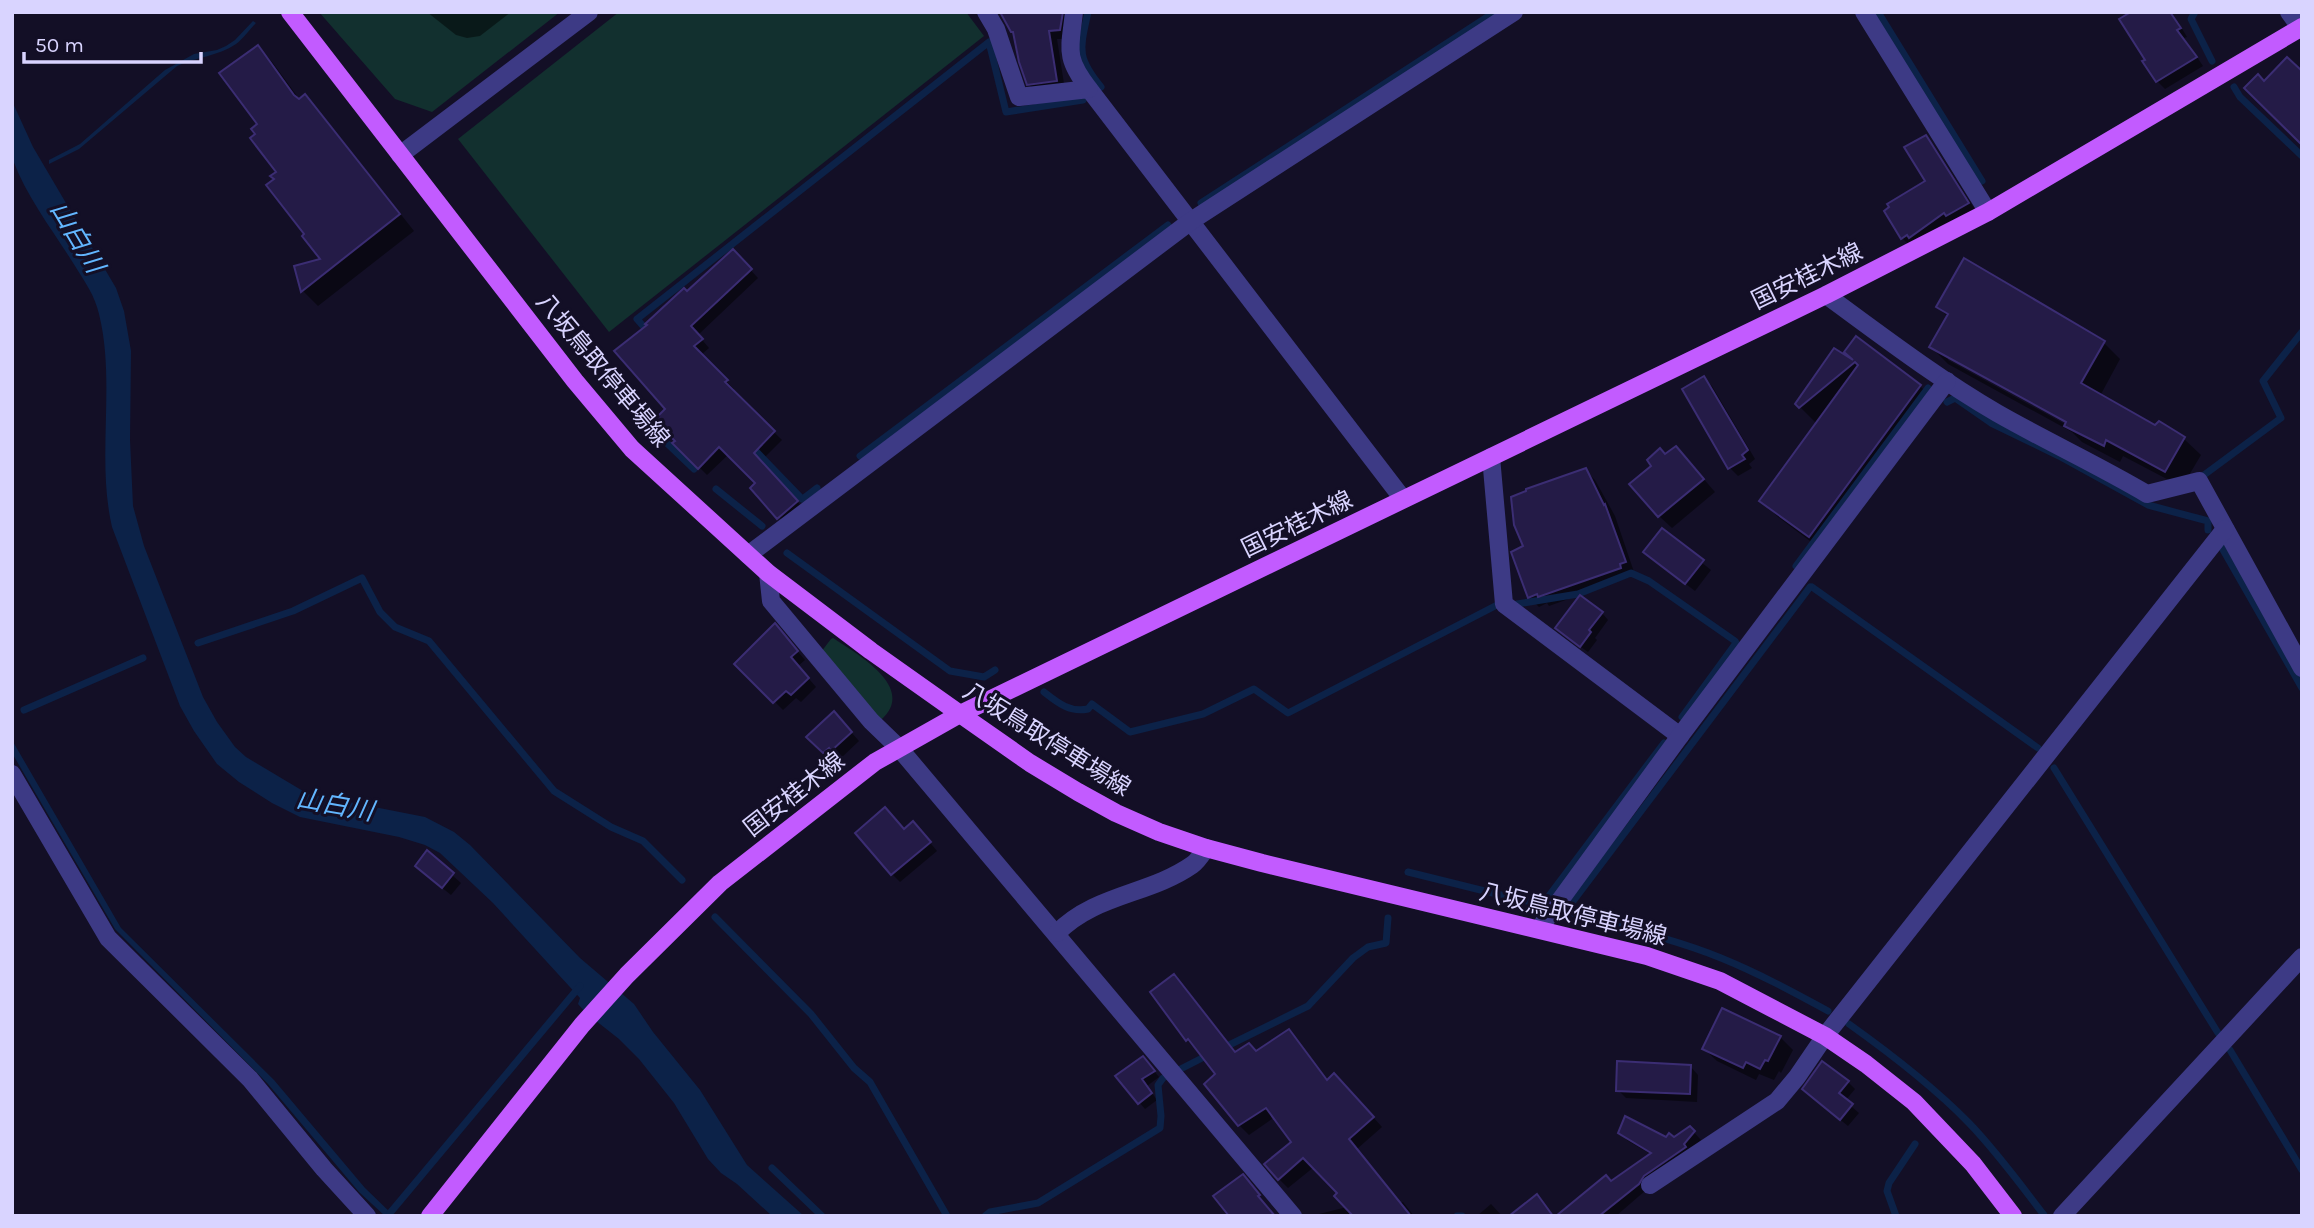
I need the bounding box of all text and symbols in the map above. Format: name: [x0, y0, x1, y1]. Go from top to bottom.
scale bar: [24, 21, 201, 65]
text: 50 m: [35, 33, 84, 57]
water label: 山白川: [44, 196, 112, 281]
street label: 国安桂木線: [1747, 237, 1867, 315]
street label: 八坂鳥取停車場線: [531, 287, 675, 453]
street label: 国安桂木線: [1237, 485, 1357, 563]
street label: 八坂鳥取停車場線: [958, 676, 1136, 802]
street label: 国安桂木線: [738, 746, 850, 842]
water label: 山白川: [294, 783, 379, 828]
street label: 八坂鳥取停車場線: [1476, 877, 1670, 951]

